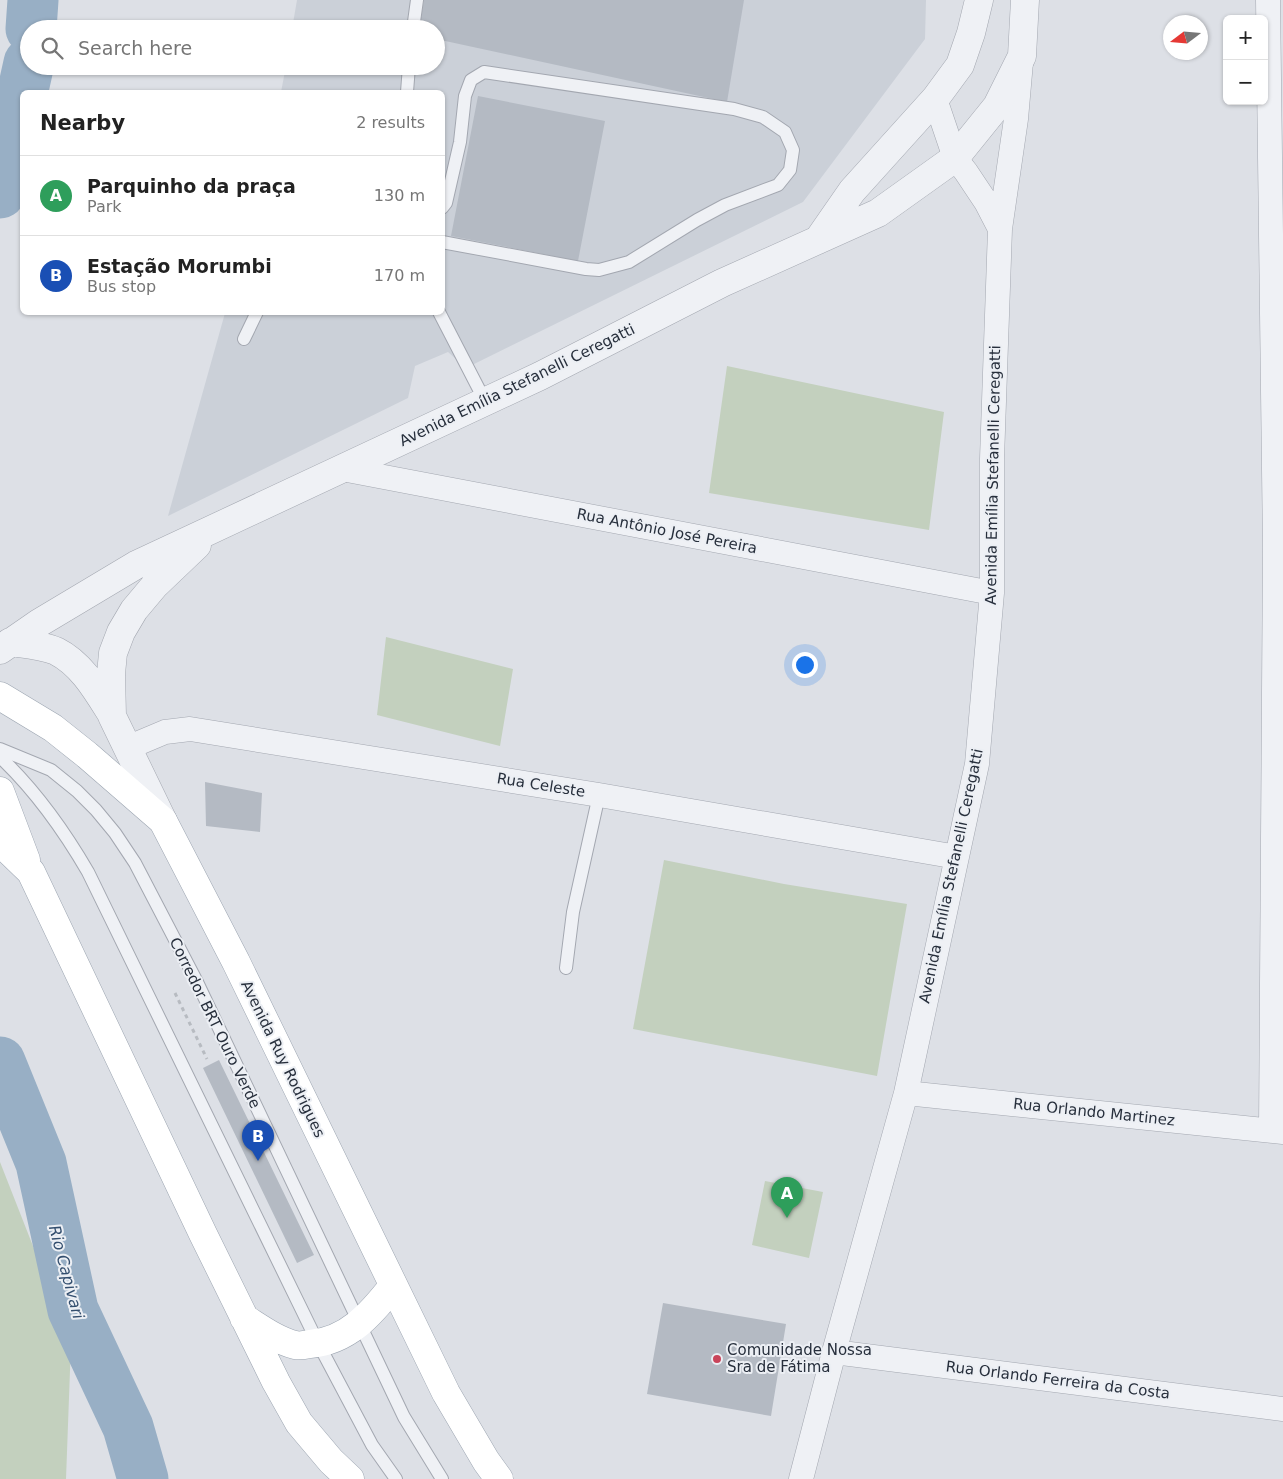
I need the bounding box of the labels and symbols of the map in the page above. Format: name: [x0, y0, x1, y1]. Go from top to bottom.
north arrow: [1163, 15, 1208, 60]
street label: Avenida Emília Stefanelli Ceregatti: [396, 320, 638, 450]
street label: Avenida Emília Stefanelli Ceregatti: [982, 345, 1004, 605]
street label: Rua Antônio José Pereira: [575, 505, 759, 557]
your location: [792, 652, 818, 678]
street label: Avenida Emília Stefanelli Ceregatti: [915, 747, 987, 1005]
street label: Rua Celeste: [496, 769, 586, 801]
street label: Corredor BRT Ouro Verde: [166, 935, 264, 1111]
street label: Avenida Ruy Rodrigues: [237, 978, 329, 1141]
street label: Rua Orlando Martinez: [1012, 1095, 1176, 1129]
pin: B: [242, 1120, 274, 1161]
pin: A: [771, 1177, 803, 1218]
water label: Rio Capivari: [45, 1223, 88, 1322]
place label: Comunidade Nossa Sra de Fátima: [727, 1341, 872, 1376]
marker: Comunidade Nossa Sra de Fátima: [711, 1353, 723, 1365]
street label: Rua Orlando Ferreira da Costa: [945, 1357, 1171, 1403]

